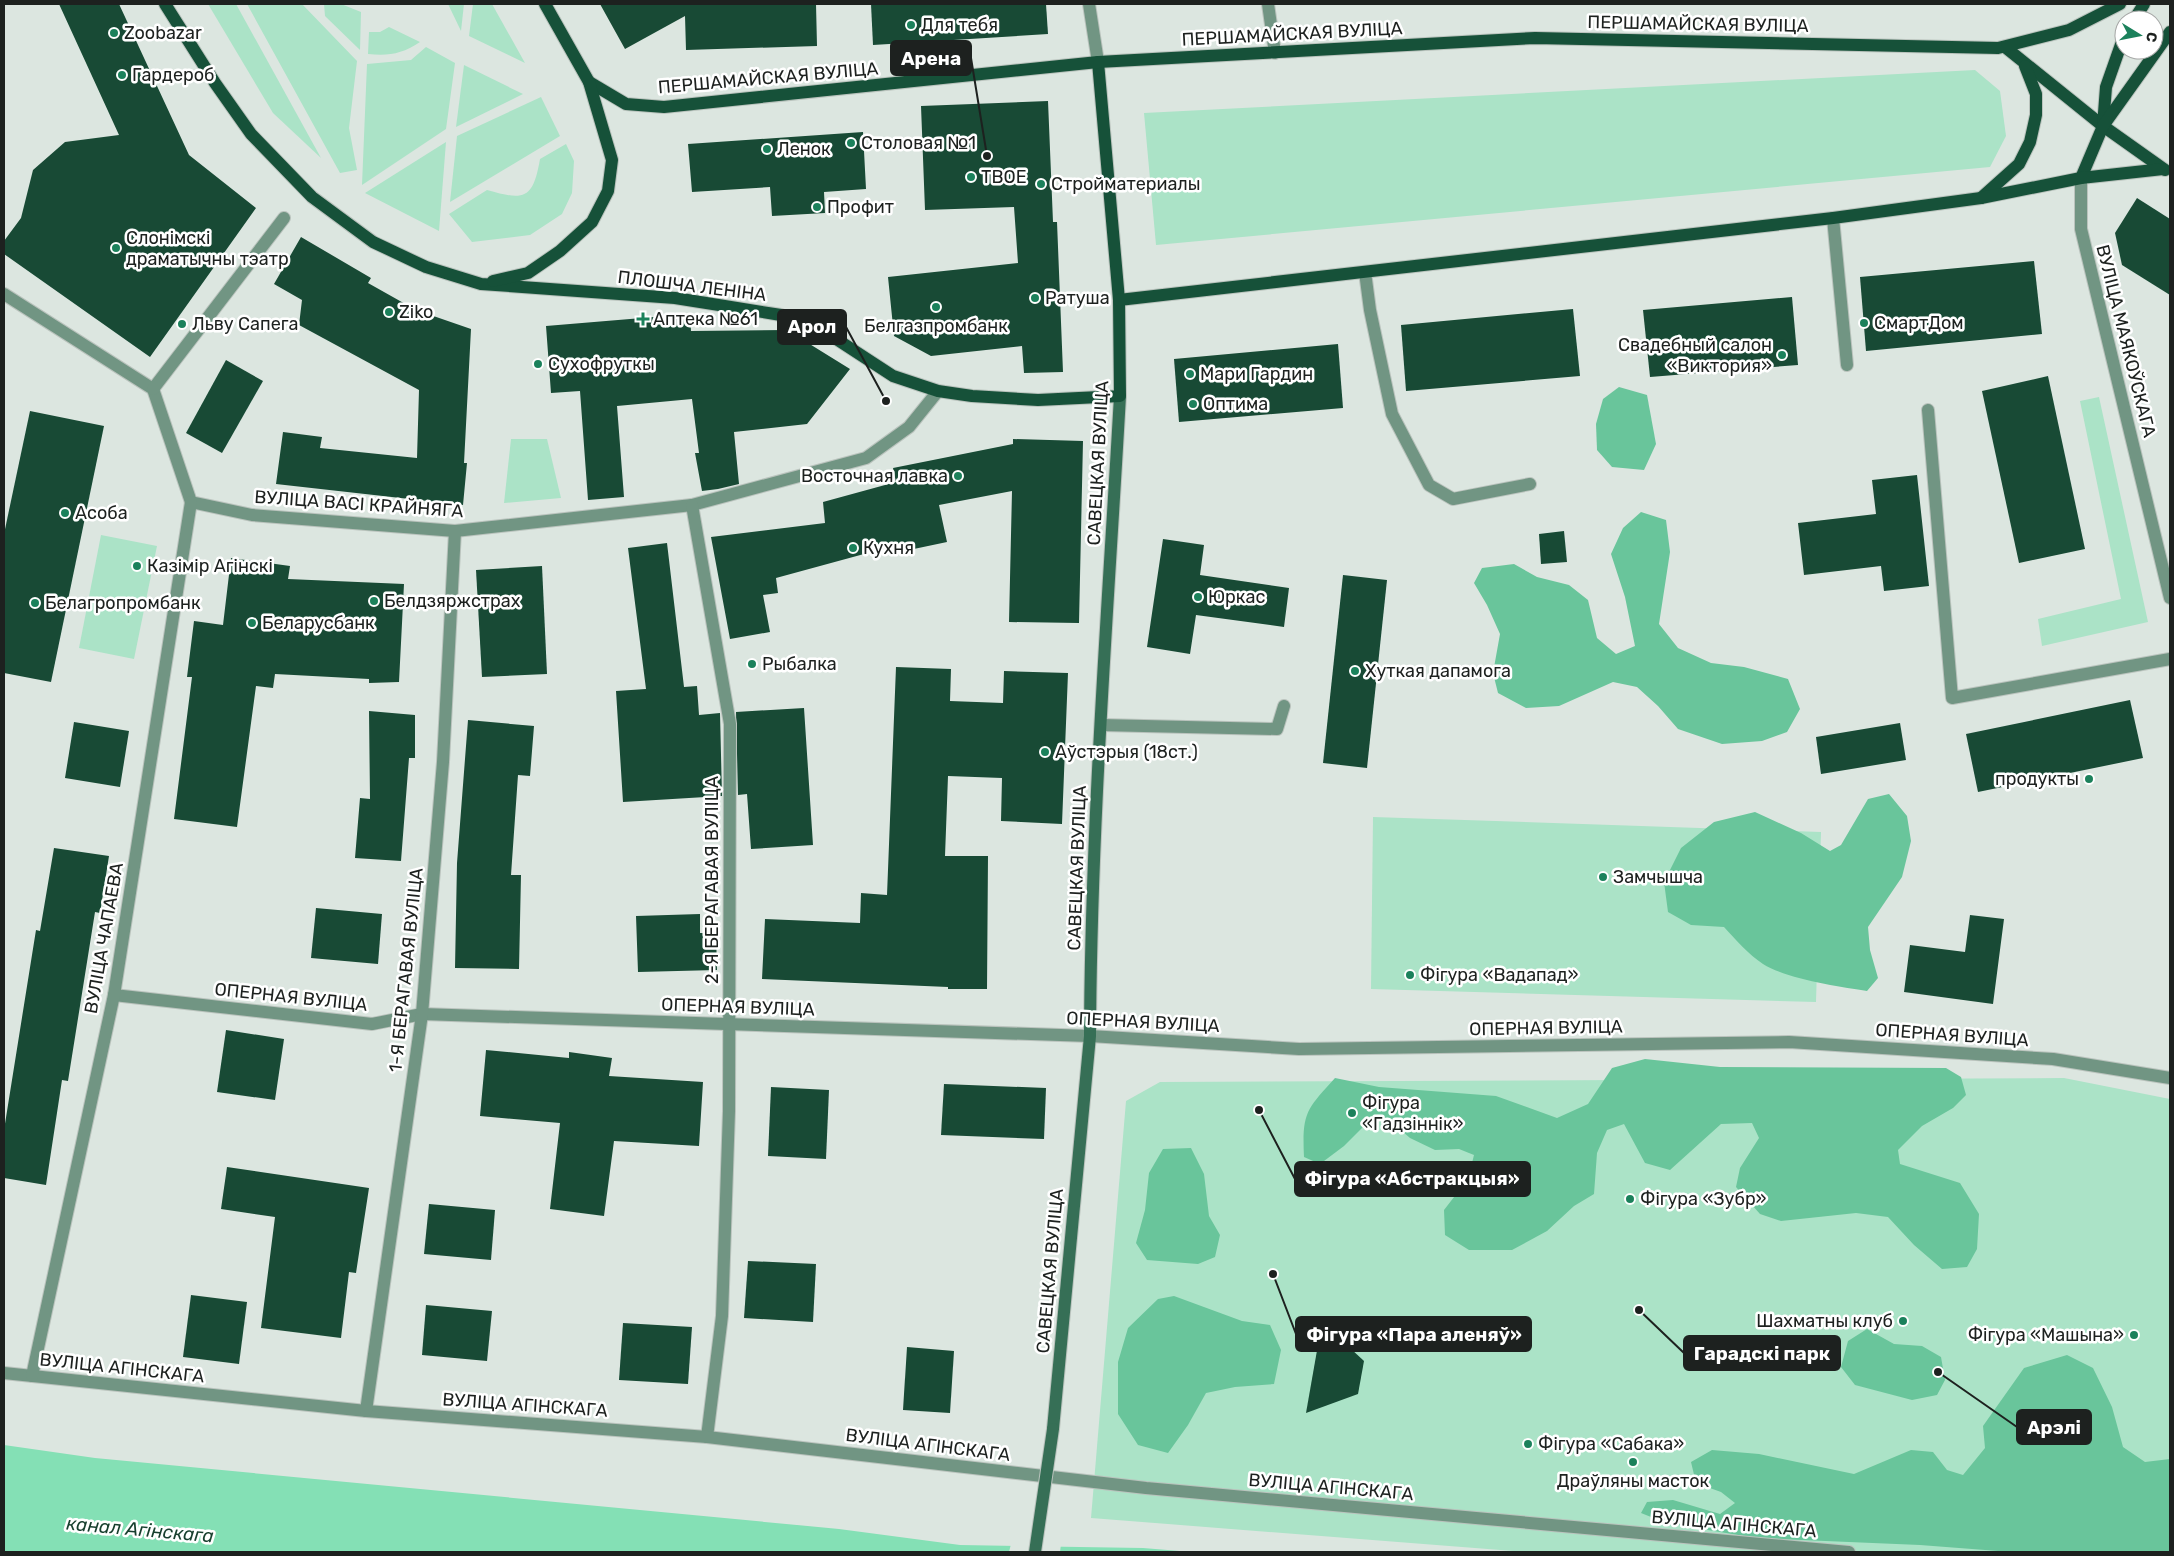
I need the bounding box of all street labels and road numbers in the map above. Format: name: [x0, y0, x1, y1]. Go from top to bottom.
street label: ПЕРШАМАЙСКАЯ ВУЛІЦА: [1587, 11, 1809, 37]
street label: ПЕРШАМАЙСКАЯ ВУЛІЦА: [1181, 17, 1403, 51]
street label: ПЕРШАМАЙСКАЯ ВУЛІЦА: [657, 57, 879, 99]
street label: ВУЛІЦА МАЯКОЎСКАГА: [2091, 242, 2161, 440]
street label: ПЛОШЧА ЛЕНІНА: [616, 266, 768, 306]
street label: САВЕЦКАЯ ВУЛІЦА: [1083, 380, 1113, 546]
street label: ВУЛІЦА ВАСІ КРАЙНЯГА: [254, 486, 464, 522]
street label: 2-Я БЕРАГАВАЯ ВУЛІЦА: [701, 776, 723, 984]
street label: САВЕЦКАЯ ВУЛІЦА: [1063, 785, 1091, 951]
street label: ВУЛІЦА ЧАПАЕВА: [80, 861, 128, 1015]
street label: 1-Я БЕРАГАВАЯ ВУЛІЦА: [384, 867, 428, 1073]
street label: ОПЕРНАЯ ВУЛІЦА: [213, 978, 369, 1016]
street label: ОПЕРНАЯ ВУЛІЦА: [661, 993, 815, 1021]
street label: ОПЕРНАЯ ВУЛІЦА: [1066, 1007, 1220, 1037]
street label: ОПЕРНАЯ ВУЛІЦА: [1469, 1016, 1623, 1040]
street label: ОПЕРНАЯ ВУЛІЦА: [1875, 1019, 2029, 1051]
street label: САВЕЦКАЯ ВУЛІЦА: [1032, 1188, 1068, 1354]
street label: ВУЛІЦА АГІНСКАГА: [38, 1348, 206, 1388]
street label: ВУЛІЦА АГІНСКАГА: [442, 1388, 608, 1422]
street label: ВУЛІЦА АГІНСКАГА: [844, 1424, 1012, 1466]
street label: ВУЛІЦА АГІНСКАГА: [1248, 1469, 1414, 1505]
street label: ВУЛІЦА АГІНСКАГА: [1651, 1506, 1817, 1542]

